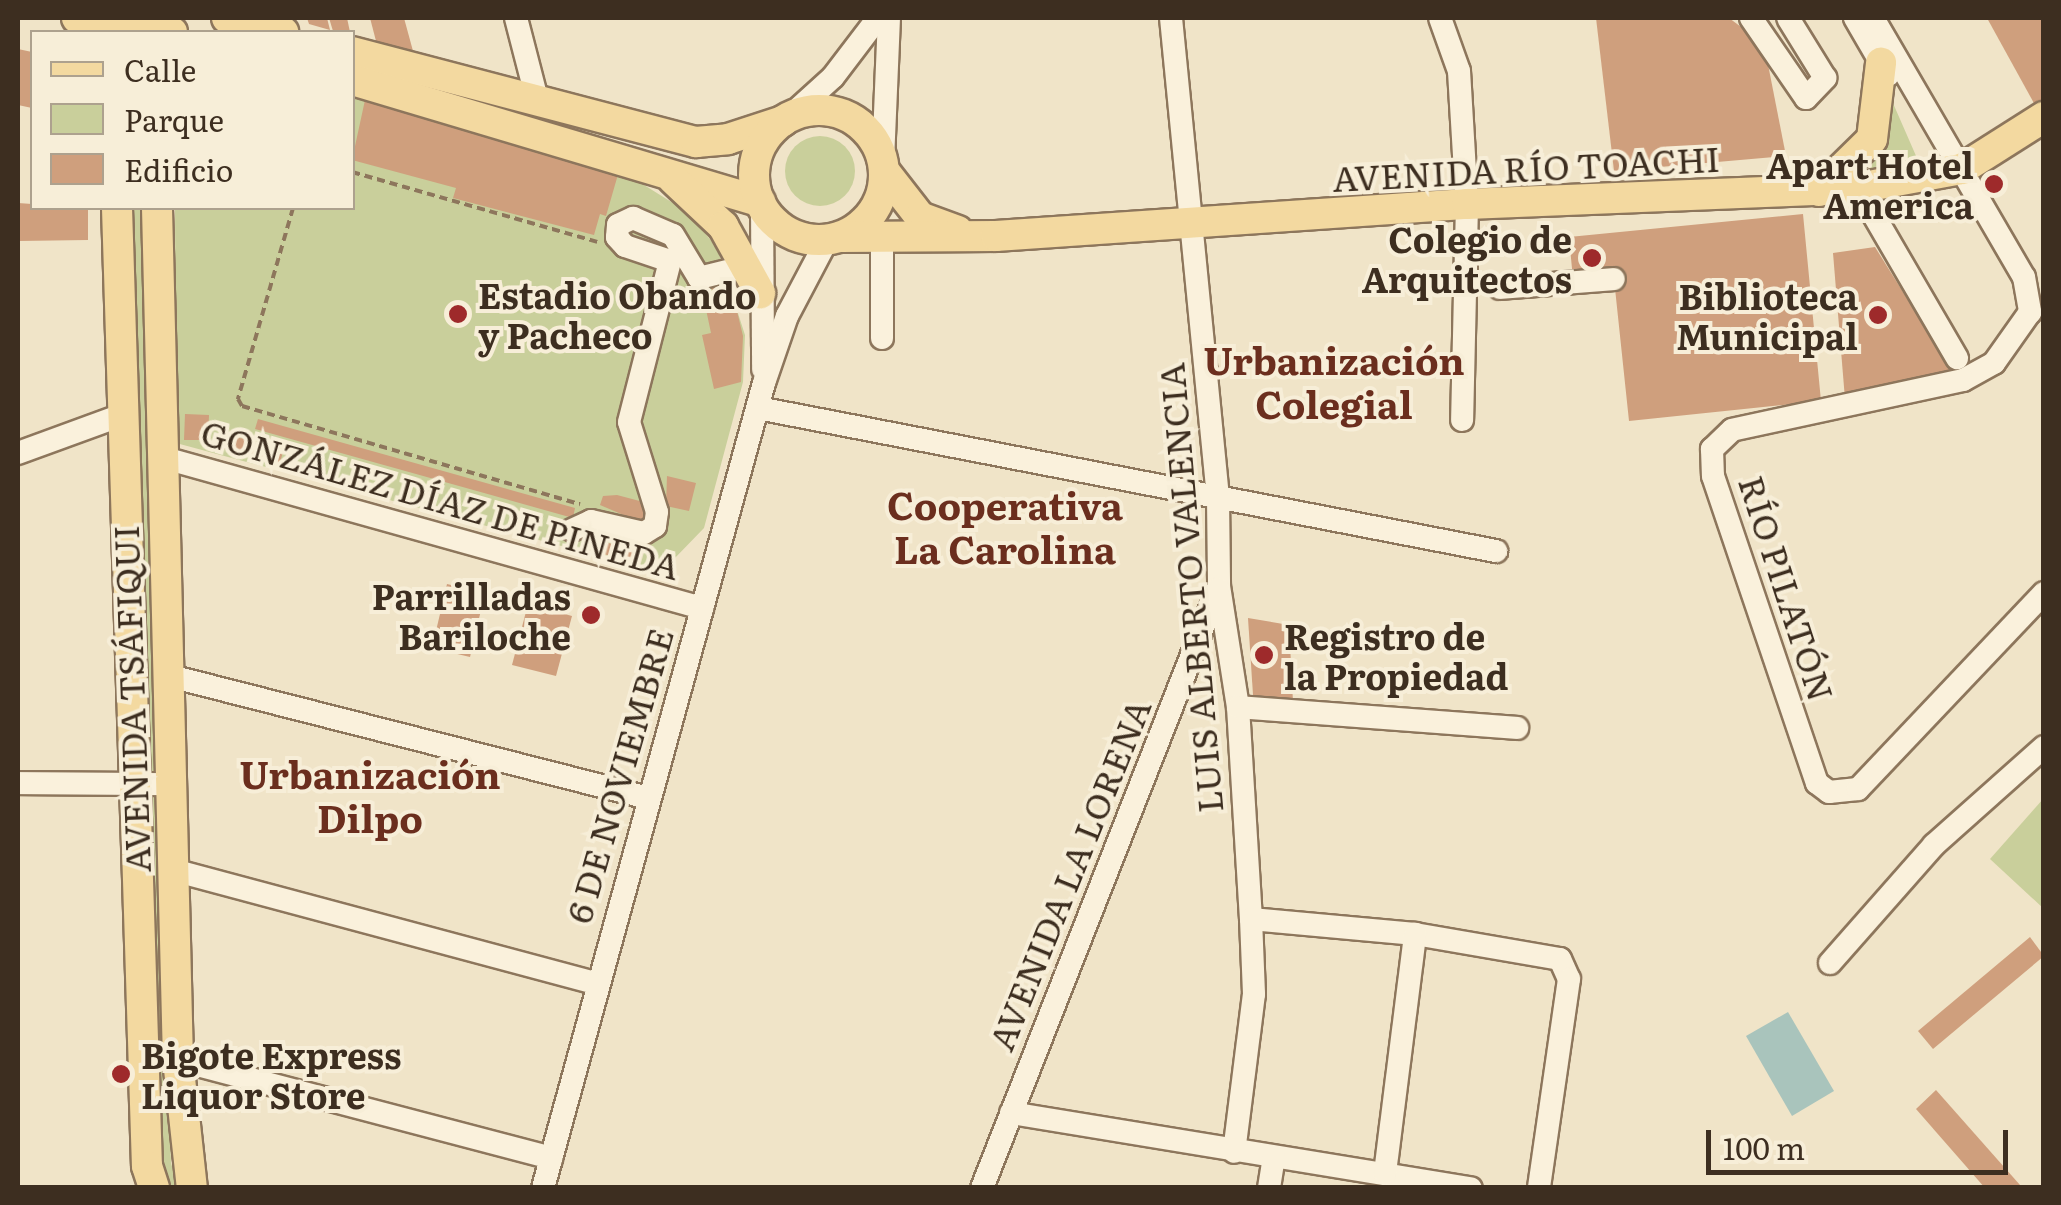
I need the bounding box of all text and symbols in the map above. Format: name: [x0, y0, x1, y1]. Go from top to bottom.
legend: [30, 30, 355, 210]
text: Calle: [124, 47, 196, 91]
text: Parque: [124, 97, 224, 141]
street label: AVENIDA RÍO TOACHI: [1331, 136, 1721, 198]
place label: Apart Hotel America: [1766, 143, 1974, 225]
text: Edificio: [124, 147, 233, 191]
marker: Apart Hotel America: [1983, 173, 2005, 195]
place label: Colegio de Arquitectos: [1362, 217, 1572, 299]
marker: Colegio de Arquitectos: [1581, 247, 1603, 269]
place label: Estadio Obando y Pacheco: [478, 273, 757, 355]
place label: Biblioteca Municipal: [1676, 274, 1858, 356]
marker: Estadio Obando y Pacheco: [447, 303, 469, 325]
marker: Biblioteca Municipal: [1867, 304, 1889, 326]
district label: Urbanización Colegial: [1203, 336, 1465, 426]
street label: LUIS ALBERTO VALENCIA: [1148, 361, 1230, 815]
street label: GONZÁLEZ DÍAZ DE PINEDA: [197, 409, 685, 587]
street label: RÍO PILATÓN: [1732, 470, 1844, 706]
district label: Cooperativa La Carolina: [887, 481, 1123, 570]
street label: AVENIDA TSÁFIQUI: [103, 525, 157, 873]
place label: Parrilladas Bariloche: [372, 574, 571, 656]
marker: Parrilladas Bariloche: [580, 604, 602, 626]
place label: Registro de la Propiedad: [1284, 614, 1508, 696]
street label: 6 DE NOVIEMBRE: [556, 623, 680, 927]
marker: Registro de la Propiedad: [1253, 644, 1275, 666]
street label: AVENIDA LA LORENA: [978, 692, 1158, 1056]
district label: Urbanización Dilpo: [239, 750, 501, 839]
place label: Bigote Express Liquor Store: [141, 1033, 401, 1115]
marker: Bigote Express Liquor Store: [110, 1063, 132, 1085]
scale bar: [1711, 1110, 2014, 1172]
text: 100 m: [1723, 1125, 1805, 1169]

